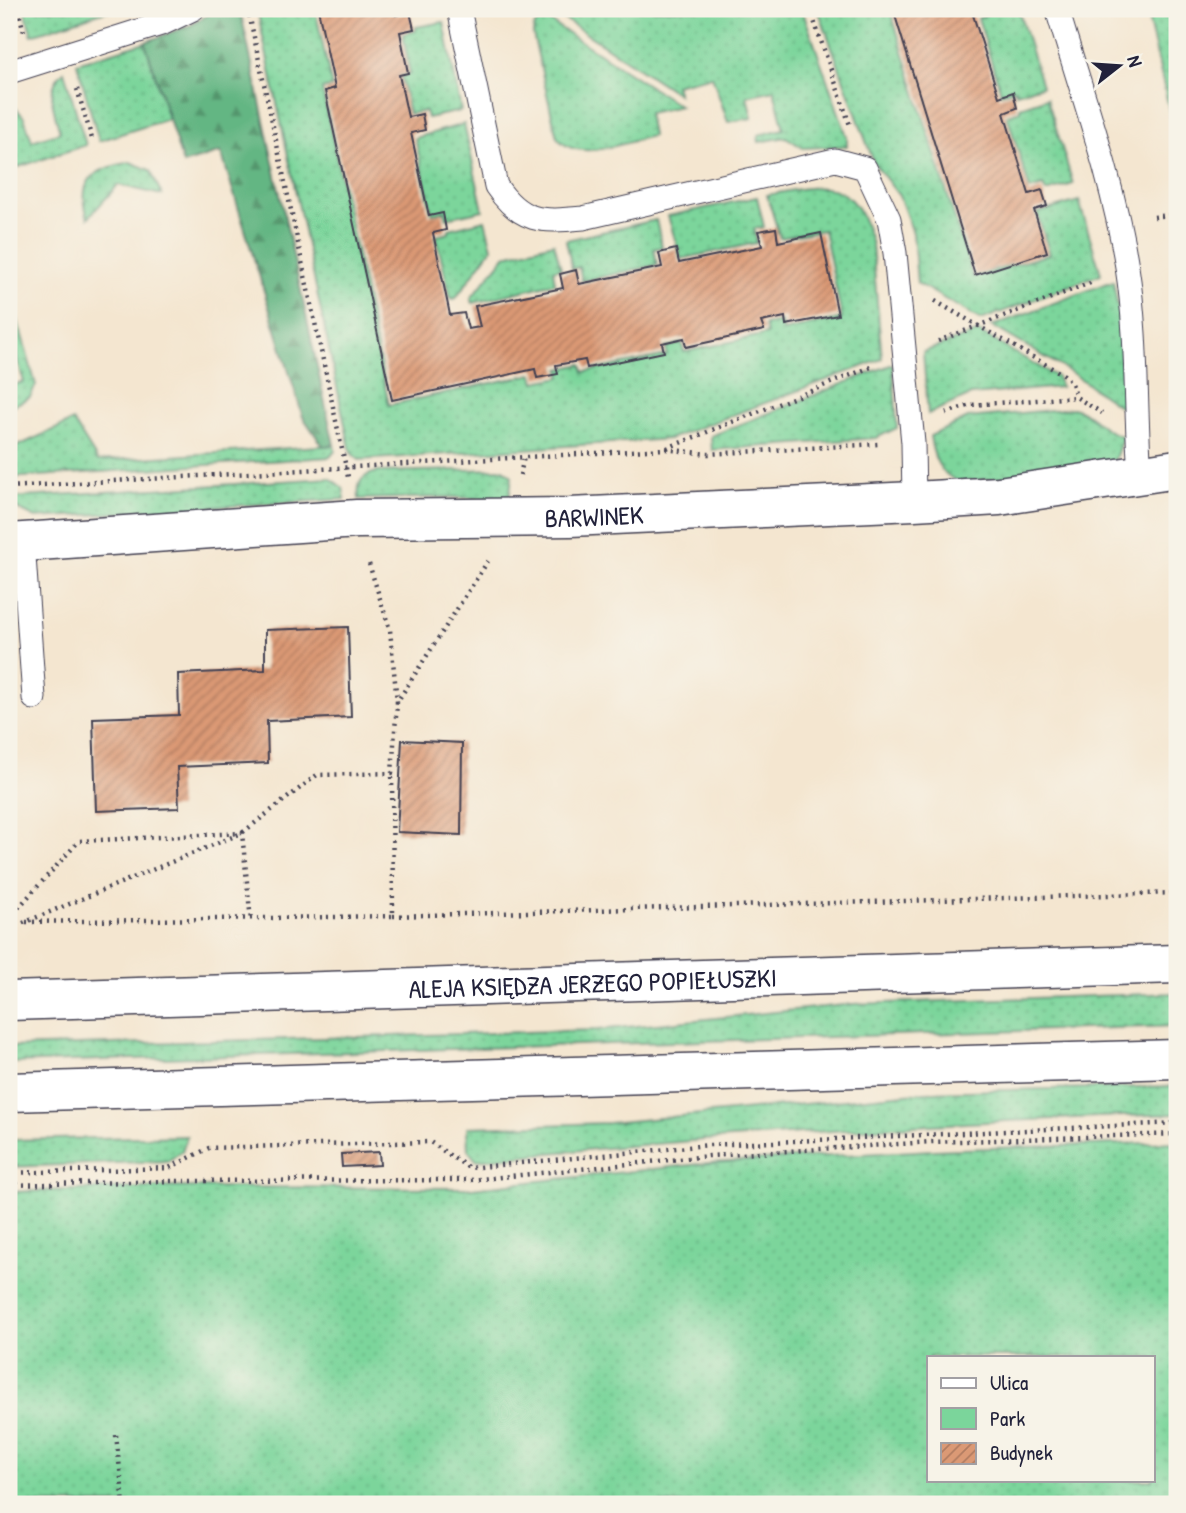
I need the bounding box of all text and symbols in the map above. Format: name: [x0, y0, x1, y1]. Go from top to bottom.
north arrow: [1084, 32, 1154, 102]
text: N: [1121, 52, 1149, 70]
street label: BARWINEK: [545, 496, 645, 535]
street label: ALEJA KSIĘDZA JERZEGO POPIEŁUSZKI: [408, 959, 777, 1006]
legend: [927, 1356, 1154, 1482]
text: Ulica: [990, 1368, 1028, 1397]
text: Park: [990, 1404, 1025, 1433]
text: Budynek: [990, 1438, 1053, 1467]

